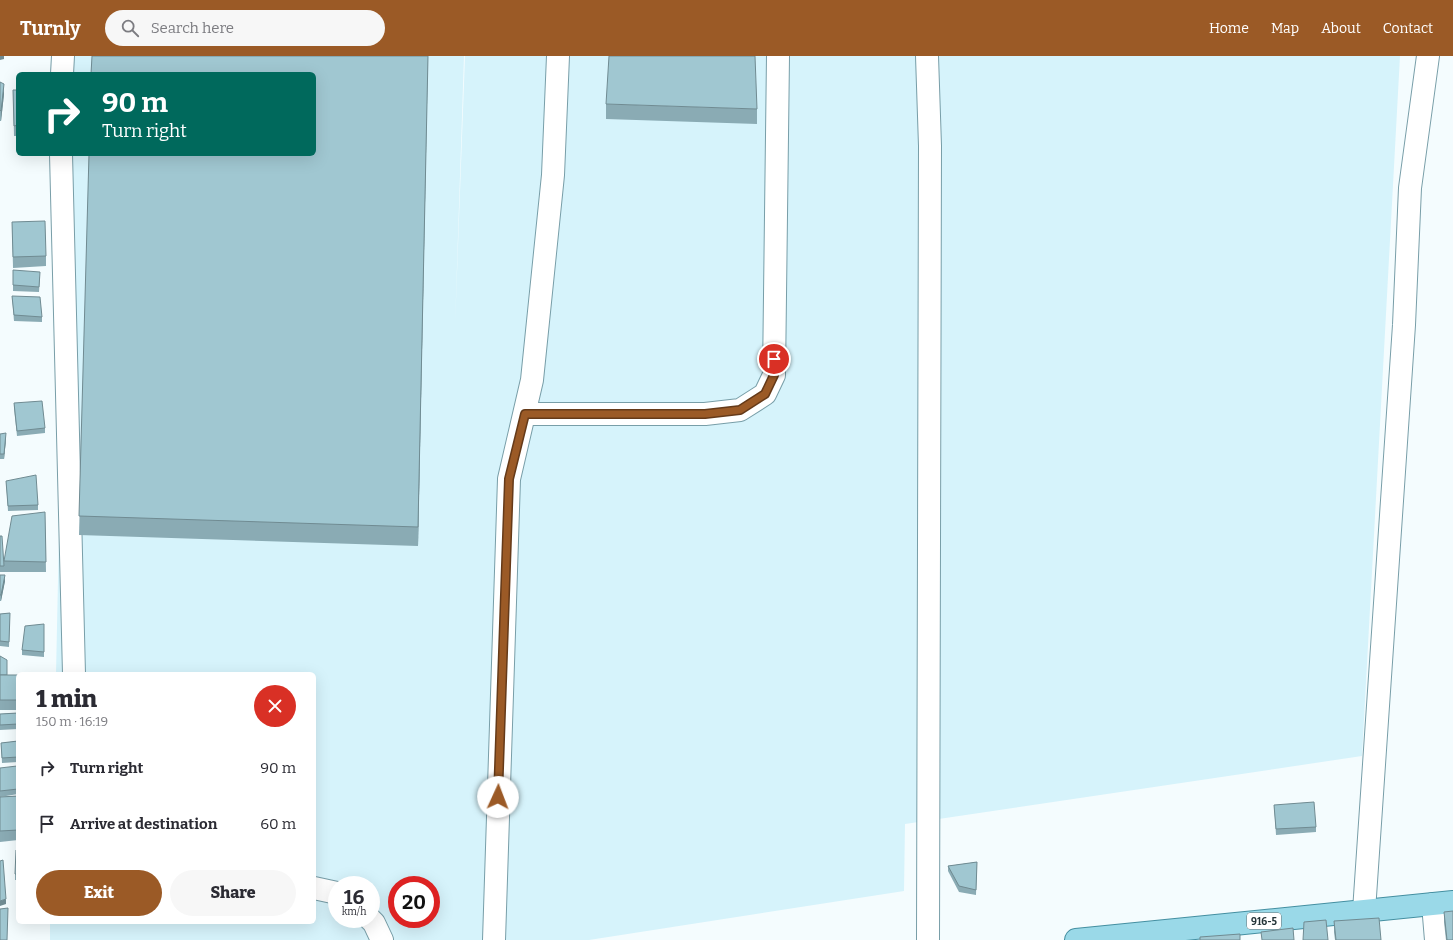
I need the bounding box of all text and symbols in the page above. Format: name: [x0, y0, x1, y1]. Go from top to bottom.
search box: [105, 10, 385, 46]
text: Turnly: [20, 17, 81, 40]
icon: search: [119, 17, 141, 39]
text: Search here: [151, 19, 234, 37]
text: Home: [1209, 20, 1249, 37]
text: Map: [1271, 20, 1299, 37]
text: About: [1321, 20, 1361, 37]
text: Contact: [1383, 20, 1433, 37]
text: 90 m: [102, 86, 168, 119]
icon: right: [36, 88, 88, 140]
text: Turn right: [102, 120, 187, 142]
pin: [757, 342, 791, 376]
icon: arrive: [763, 348, 785, 370]
text: 1 min: [36, 685, 97, 713]
button: close: [254, 685, 296, 727]
text: 150 m · 16:19: [36, 714, 108, 729]
icon: right: [36, 757, 58, 779]
text: Turn right: [70, 759, 143, 777]
text: 90 m: [260, 759, 296, 777]
position arrow: [477, 776, 519, 818]
icon: arrive: [36, 813, 58, 835]
text: Arrive at destination: [70, 815, 217, 833]
text: 60 m: [260, 815, 296, 833]
button: Exit: [36, 870, 162, 916]
button: Share: [170, 870, 296, 916]
speed limit sign: 20: [388, 876, 440, 928]
text: 16: [344, 885, 364, 909]
text: km/h: [342, 906, 366, 918]
road number: 916-5: [1247, 913, 1281, 929]

